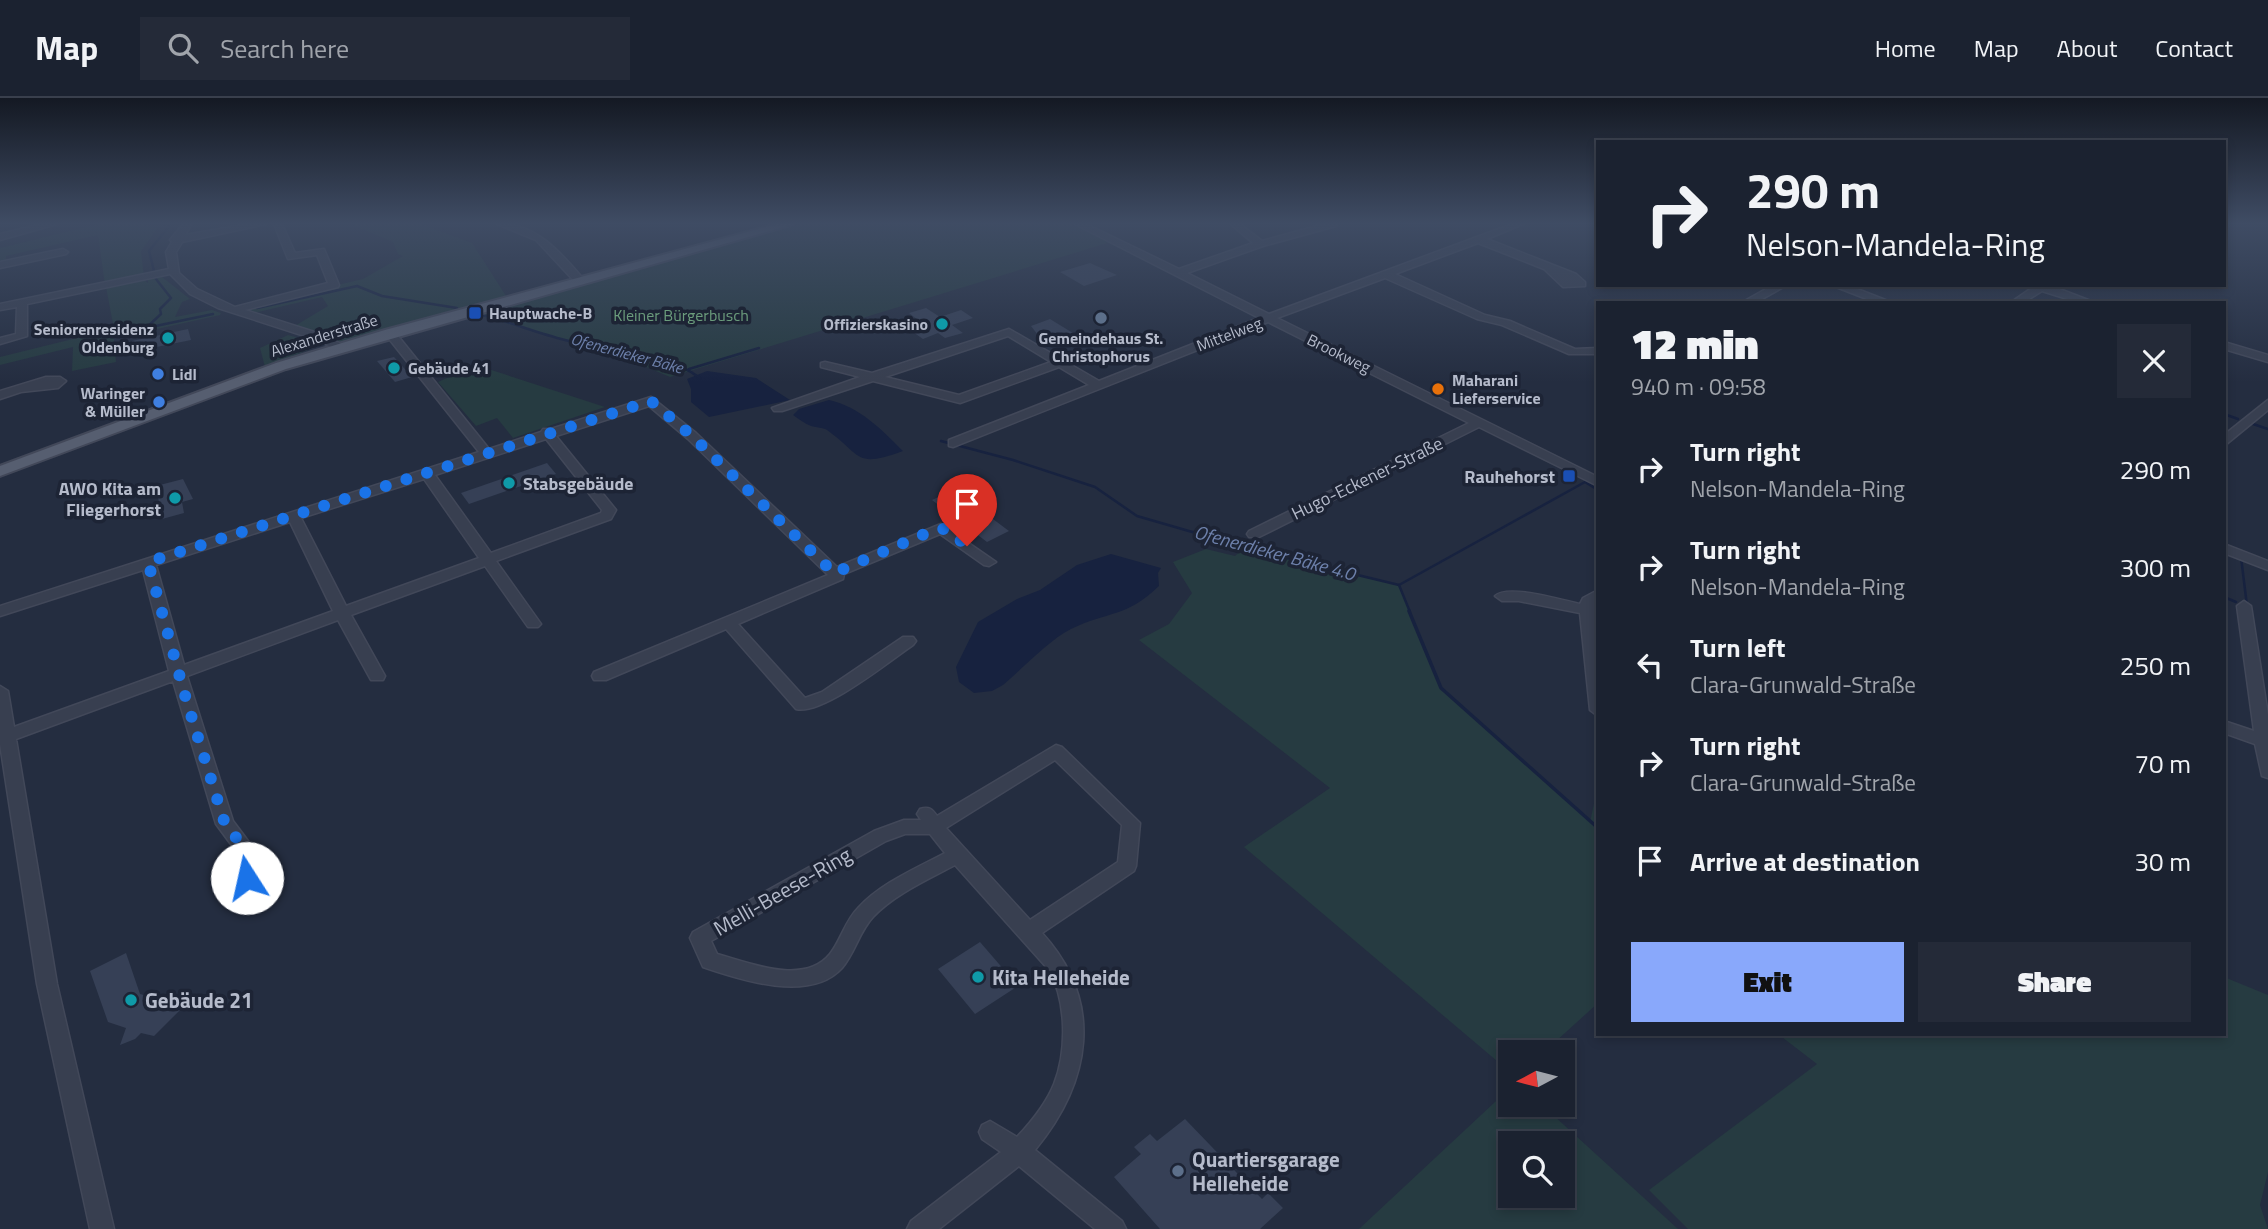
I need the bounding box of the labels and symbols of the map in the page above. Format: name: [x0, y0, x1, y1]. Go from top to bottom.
place label: Hauptwache-B: [489, 301, 593, 325]
park label: Kleiner Bürgerbusch: [613, 303, 749, 327]
marker: Hauptwache-B: [467, 305, 483, 321]
street label: Alexanderstraße: [267, 307, 381, 363]
marker: Gemeindehaus St. Christophorus: [1093, 310, 1109, 326]
street label: Mittelweg: [1193, 311, 1265, 357]
place label: Offizierskasino: [824, 312, 928, 336]
marker: Offizierskasino: [934, 316, 950, 332]
place label: Seniorenresidenz Oldenburg: [34, 317, 154, 359]
water label: Ofenerdieker Bäke: [568, 326, 687, 380]
place label: Gemeindehaus St. Christophorus: [1039, 326, 1163, 368]
street label: Brookweg: [1303, 327, 1375, 379]
marker: Seniorenresidenz Oldenburg: [160, 330, 176, 346]
place label: Gebäude 41: [408, 356, 490, 380]
marker: Gebäude 41: [386, 360, 402, 376]
place label: Lidl: [172, 362, 197, 386]
marker: Lidl: [150, 366, 166, 382]
place label: Maharani Lieferservice: [1452, 368, 1541, 410]
place label: Waringer & Müller: [81, 381, 145, 423]
marker: Maharani Lieferservice: [1430, 381, 1446, 397]
marker: Waringer & Müller: [151, 394, 167, 410]
street label: Hugo-Eckener-Straße: [1287, 430, 1447, 526]
place label: Rauhehorst: [1464, 463, 1555, 490]
marker: Rauhehorst: [1561, 468, 1577, 484]
place label: Stabsgebäude: [523, 470, 634, 497]
pin: [937, 474, 997, 546]
place label: AWO Kita am Fliegerhorst: [59, 475, 161, 523]
marker: Stabsgebäude: [501, 475, 517, 491]
marker: AWO Kita am Fliegerhorst: [167, 490, 183, 506]
water label: Ofenerdieker Bäke 4.0: [1191, 517, 1360, 588]
street label: Melli-Beese-Ring: [707, 838, 857, 944]
position arrow: [210, 841, 284, 915]
place label: Kita Helleheide: [992, 961, 1130, 993]
marker: Kita Helleheide: [970, 969, 986, 985]
place label: Gebäude 21: [145, 984, 253, 1016]
marker: Gebäude 21: [123, 992, 139, 1008]
north arrow: [1498, 1040, 1575, 1116]
place label: Quartiersgarage Helleheide: [1192, 1143, 1340, 1199]
marker: Quartiersgarage Helleheide: [1170, 1163, 1186, 1179]

